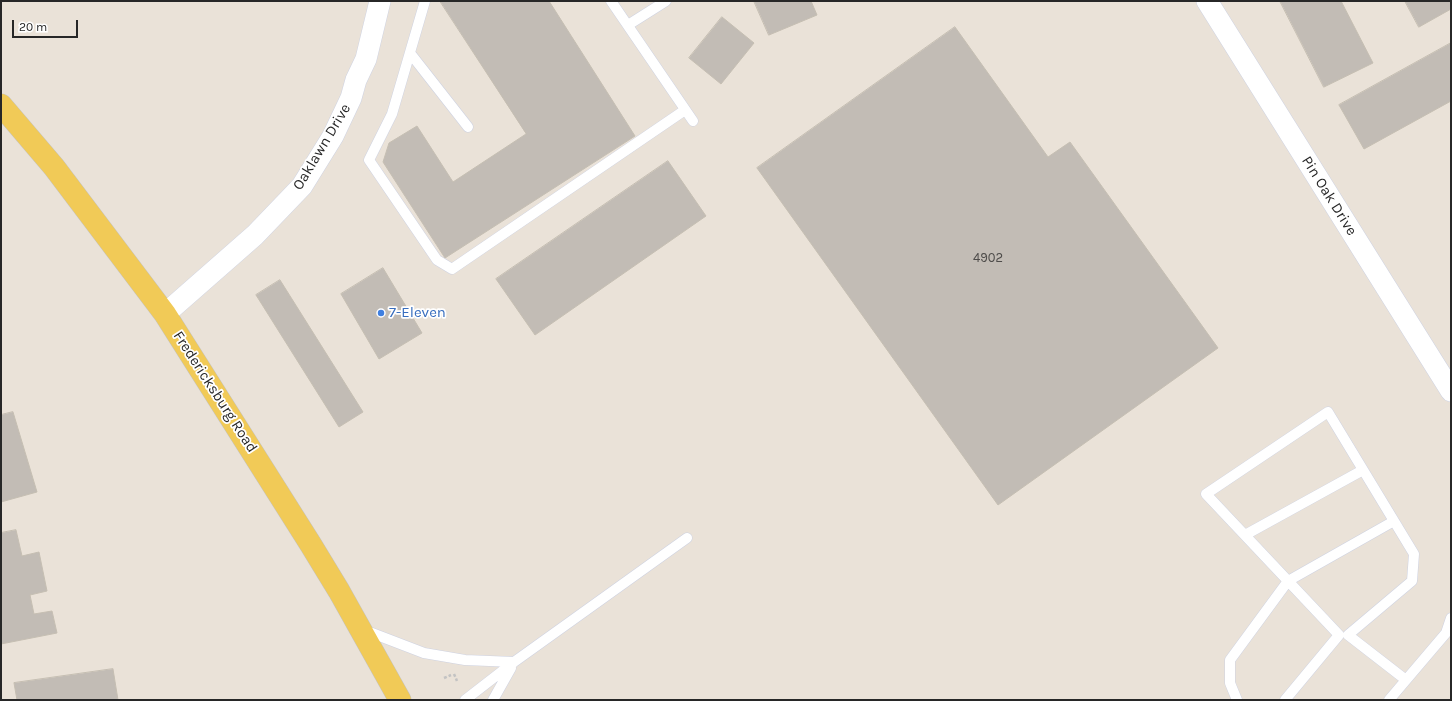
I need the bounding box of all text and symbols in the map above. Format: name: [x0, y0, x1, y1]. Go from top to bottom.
scale bar: [14, 12, 80, 38]
text: 20 m: [19, 20, 47, 34]
street label: Oaklawn Drive: [289, 101, 355, 193]
street label: Pin Oak Drive: [1297, 153, 1361, 239]
house number: 4902: [973, 250, 1003, 266]
place label: 7-Eleven: [389, 304, 446, 322]
marker: 7-Eleven: [376, 308, 386, 318]
street label: Fredericksburg Road: [169, 328, 261, 456]

